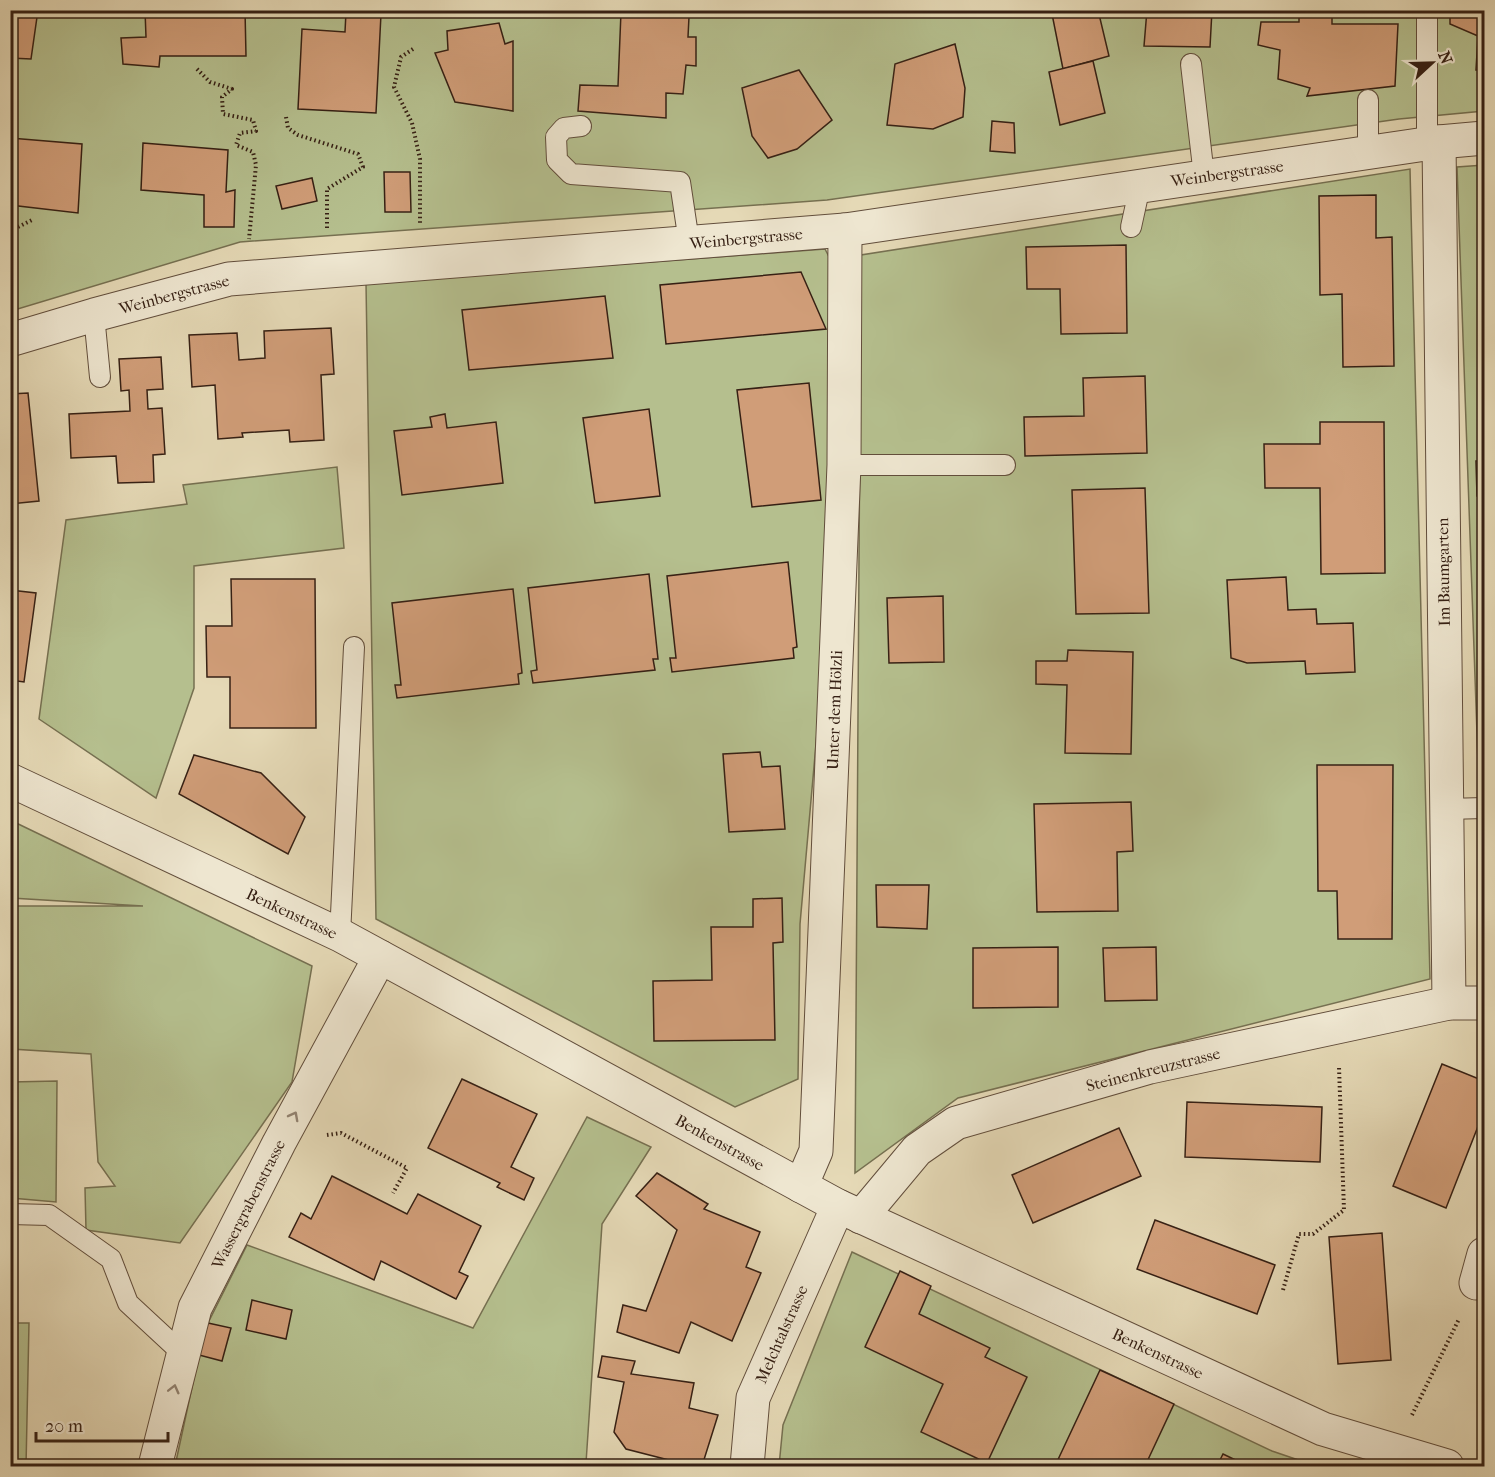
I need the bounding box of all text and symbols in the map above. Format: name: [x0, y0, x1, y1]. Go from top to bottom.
north arrow: [1402, 33, 1462, 93]
text: N: [1434, 48, 1457, 68]
street label: Weinbergstrasse: [1168, 156, 1285, 191]
street label: Weinbergstrasse: [688, 224, 804, 253]
street label: Weinbergstrasse: [116, 271, 232, 319]
street label: Im Baumgarten: [1433, 517, 1454, 627]
street label: Unter dem Hölzli: [823, 649, 846, 770]
street label: Benkenstrasse: [243, 884, 340, 943]
street label: Steinenkreuzstrasse: [1084, 1044, 1222, 1095]
street label: Benkenstrasse: [672, 1110, 767, 1175]
one-way arrow: [287, 1112, 298, 1122]
street label: Wassergrabenstrasse: [207, 1136, 289, 1273]
street label: Melchtalstrasse: [751, 1282, 812, 1386]
street label: Benkenstrasse: [1109, 1324, 1206, 1383]
one-way arrow: [167, 1385, 180, 1395]
scale bar: [36, 1405, 168, 1443]
text: 20 m: [45, 1416, 83, 1437]

